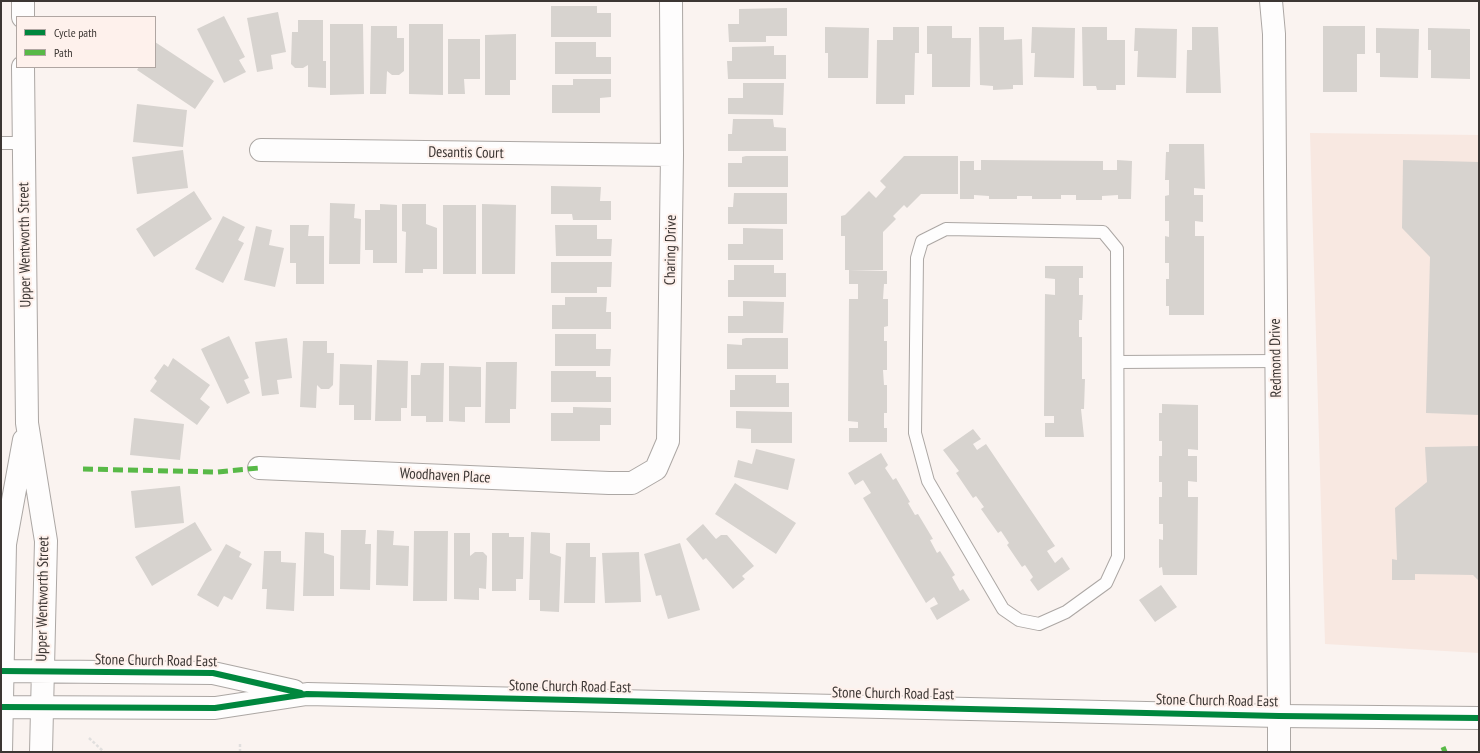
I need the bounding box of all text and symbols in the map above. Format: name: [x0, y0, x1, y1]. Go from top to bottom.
legend: [16, 16, 156, 68]
text: Cycle path: [54, 25, 97, 40]
text: Path: [54, 45, 72, 60]
street label: Desantis Court: [428, 143, 504, 163]
street label: Upper Wentworth Street: [15, 182, 35, 308]
street label: Charing Drive: [661, 215, 681, 285]
street label: Redmond Drive: [1266, 318, 1286, 398]
street label: Woodhaven Place: [399, 465, 491, 487]
street label: Upper Wentworth Street: [33, 536, 53, 662]
street label: Stone Church Road East: [95, 651, 217, 671]
street label: Stone Church Road East: [509, 677, 631, 697]
street label: Stone Church Road East: [832, 684, 954, 704]
street label: Stone Church Road East: [1156, 691, 1278, 711]

